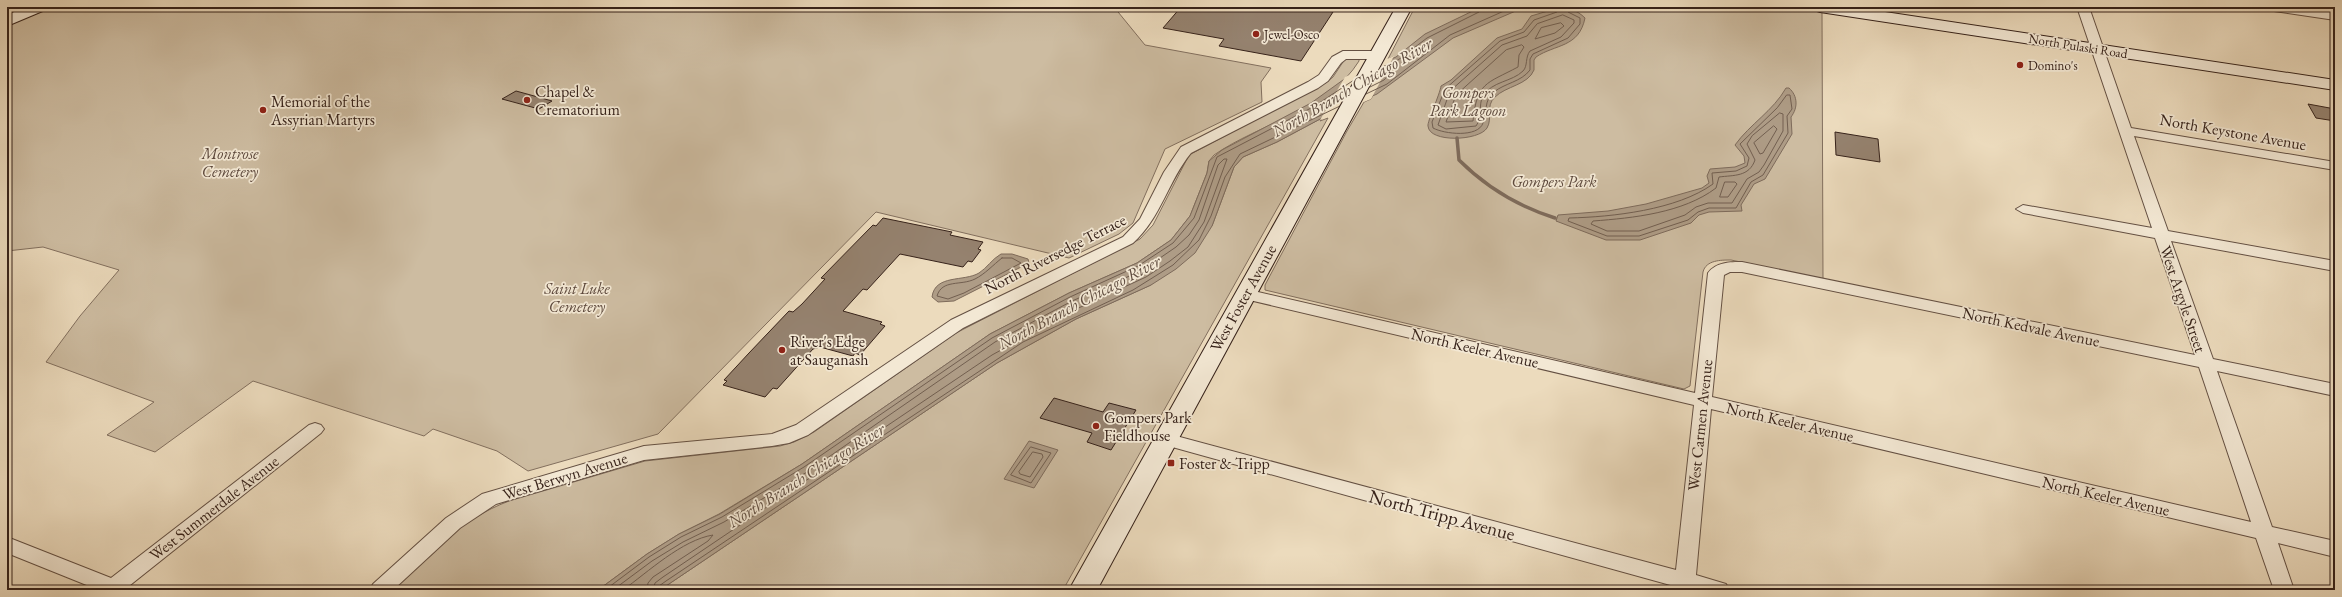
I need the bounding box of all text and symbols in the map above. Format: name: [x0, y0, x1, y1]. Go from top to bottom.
place label: Jewel-Osco: [1263, 26, 1319, 43]
marker: Jewel-Osco: [1251, 29, 1261, 39]
street label: North Pulaski Road: [2027, 30, 2129, 62]
water label: North Branch Chicago River: [1267, 31, 1437, 142]
place label: Domino's: [2028, 57, 2078, 74]
marker: Domino's: [2015, 60, 2025, 70]
place label: Chapel & Crematorium: [535, 81, 620, 120]
park label: Gompers Park Lagoon: [1430, 82, 1506, 121]
place label: Memorial of the Assyrian Martyrs: [270, 91, 375, 130]
marker: Chapel & Crematorium: [522, 95, 532, 105]
marker: Memorial of the Assyrian Martyrs: [258, 105, 268, 115]
street label: North Keystone Avenue: [2158, 109, 2308, 155]
park label: Montrose Cemetery: [200, 143, 259, 182]
park label: Gompers Park: [1511, 171, 1597, 192]
street label: North Riversedge Terrace: [981, 209, 1129, 299]
street label: West Foster Avenue: [1205, 241, 1281, 355]
street label: West Argyle Street: [2155, 243, 2211, 355]
water label: North Branch Chicago River: [993, 249, 1166, 355]
park label: Saint Luke Cemetery: [543, 278, 610, 317]
street label: North Kedvale Avenue: [1960, 302, 2102, 352]
street label: North Keeler Avenue: [1409, 323, 1541, 373]
place label: River's Edge at Sauganash: [790, 331, 868, 370]
marker: River's Edge at Sauganash: [777, 345, 787, 355]
street label: West Carmen Avenue: [1683, 358, 1717, 492]
street label: North Keeler Avenue: [1724, 397, 1856, 447]
place label: Gompers Park Fieldhouse: [1104, 407, 1192, 446]
water label: North Branch Chicago River: [722, 417, 890, 533]
marker: Gompers Park Fieldhouse: [1091, 421, 1101, 431]
street label: West Berwyn Avenue: [500, 447, 630, 505]
street label: West Summerdale Avenue: [145, 451, 283, 565]
place label: Foster & Tripp: [1179, 453, 1270, 474]
marker: Foster & Tripp: [1166, 458, 1176, 468]
street label: North Keeler Avenue: [2040, 471, 2172, 521]
street label: North Tripp Avenue: [1366, 483, 1518, 547]

